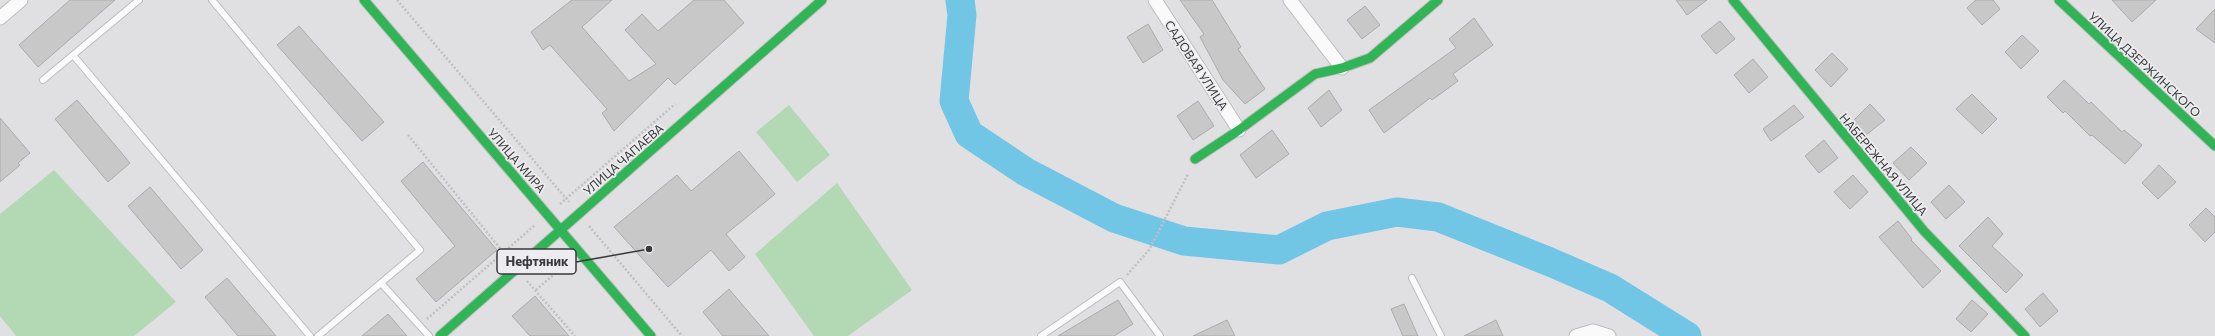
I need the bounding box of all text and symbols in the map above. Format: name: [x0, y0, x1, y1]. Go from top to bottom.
street label: УЛИЦА ДЗЕРЖИНСКОГО: [2086, 8, 2204, 120]
street label: САДОВАЯ УЛИЦА: [1163, 17, 1231, 113]
street label: НАБЕРЕЖНАЯ УЛИЦА: [1837, 110, 1931, 218]
street label: УЛИЦА ЧАПАЕВА: [580, 120, 666, 198]
street label: УЛИЦА МИРА: [485, 125, 549, 195]
callout: Нефтяник: [497, 249, 576, 274]
text: Нефтяник: [505, 253, 569, 269]

